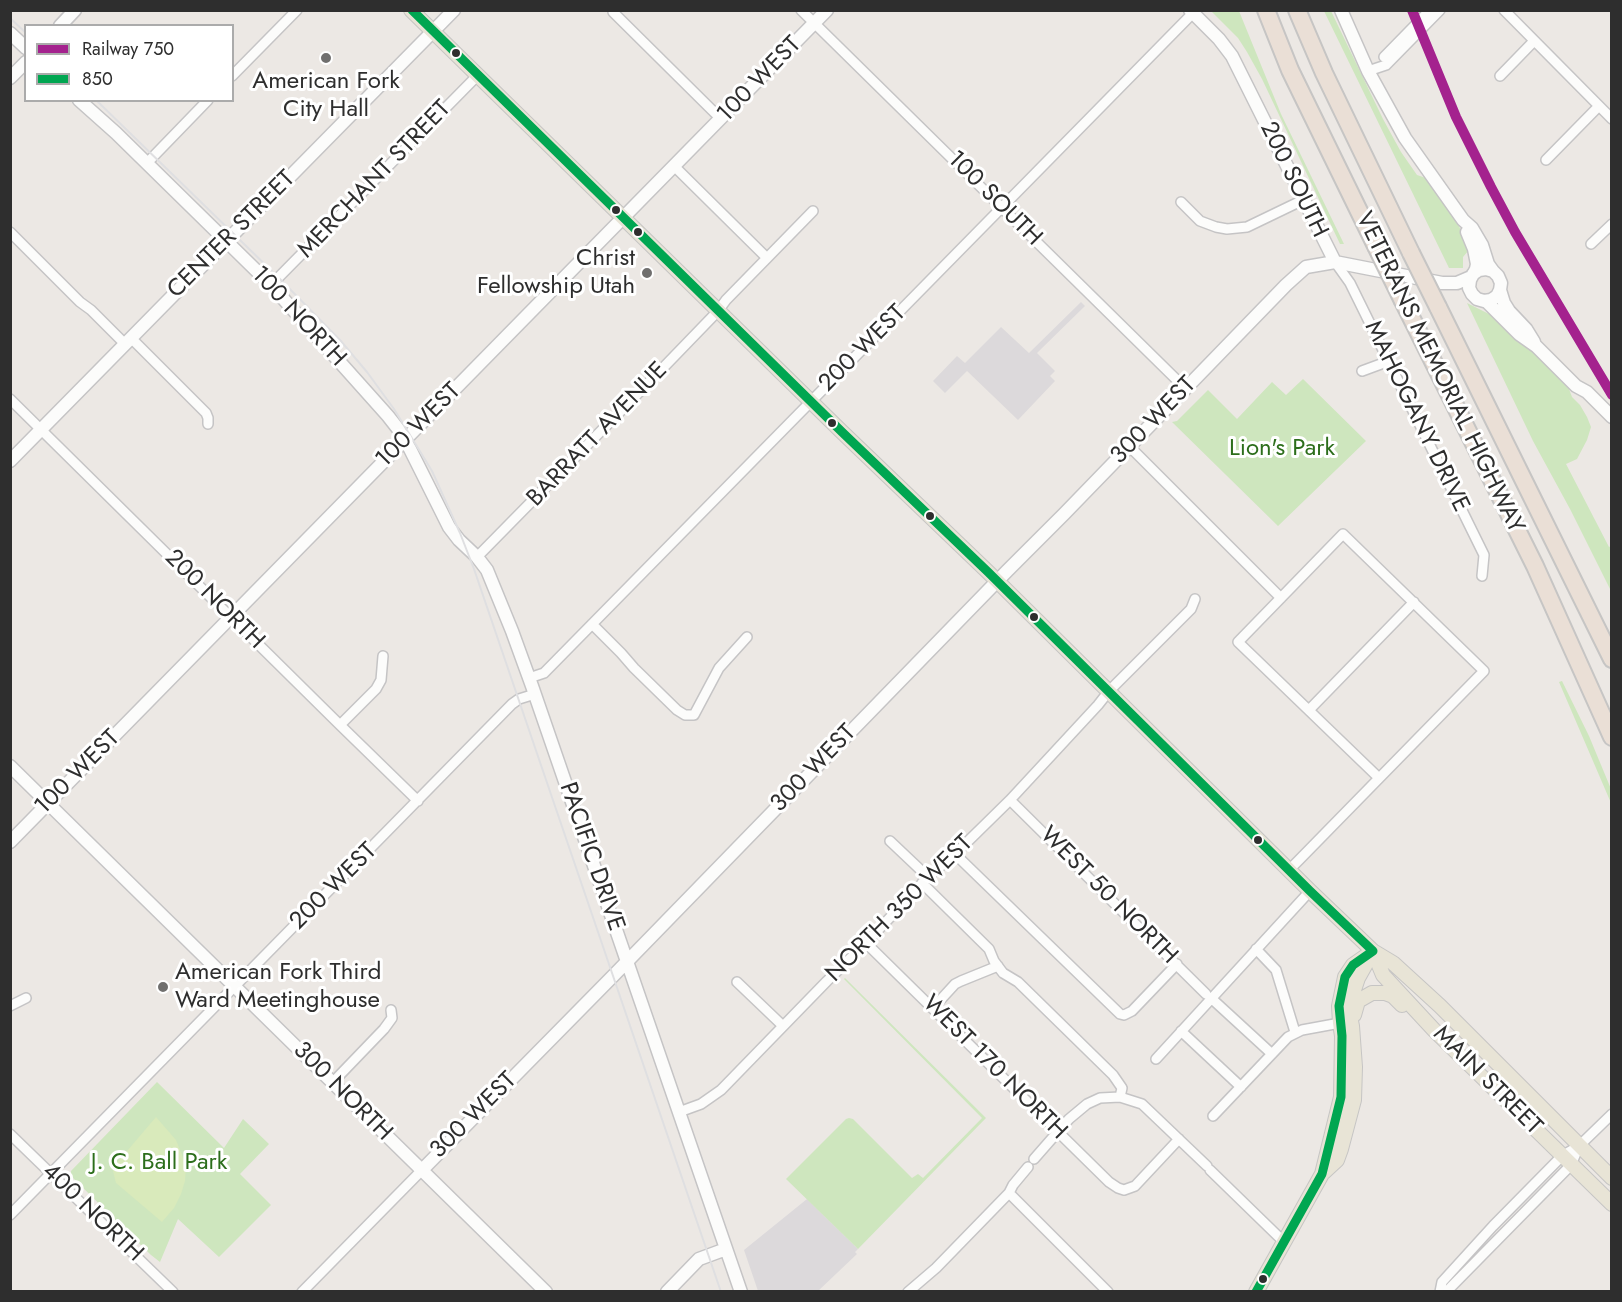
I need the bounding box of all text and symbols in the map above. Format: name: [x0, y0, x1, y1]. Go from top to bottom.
legend: [24, 24, 234, 102]
street label: 100 WEST: [712, 31, 808, 129]
text: Railway 750: [82, 36, 174, 62]
unlabelled marker: [450, 47, 462, 59]
marker: American Fork City Hall: [319, 51, 333, 65]
text: 850: [82, 66, 113, 92]
place label: American Fork City Hall: [252, 68, 400, 124]
street label: MERCHANT STREET: [292, 95, 458, 265]
street label: 200 SOUTH: [1253, 117, 1333, 243]
street label: 100 SOUTH: [941, 146, 1047, 252]
street label: CENTER STREET: [162, 165, 302, 305]
unlabelled marker: [610, 204, 622, 216]
street label: VETERANS MEMORIAL HIGHWAY: [1349, 208, 1529, 538]
unlabelled marker: [632, 226, 644, 238]
place label: Christ Fellowship Utah: [477, 245, 635, 301]
street label: 100 NORTH: [244, 261, 352, 373]
marker: Christ Fellowship Utah: [640, 266, 654, 280]
street label: 200 WEST: [814, 300, 912, 398]
street label: MAHOGANY DRIVE: [1357, 317, 1475, 517]
street label: BARRATT AVENUE: [522, 357, 674, 513]
street label: 300 WEST: [1105, 371, 1203, 471]
street label: 100 WEST: [371, 378, 467, 474]
unlabelled marker: [826, 417, 838, 429]
park label: Lion's Park: [1229, 435, 1335, 463]
unlabelled marker: [924, 510, 936, 522]
street label: 200 NORTH: [158, 544, 270, 656]
unlabelled marker: [1028, 611, 1040, 623]
street label: 300 WEST: [765, 719, 863, 819]
street label: 100 WEST: [30, 725, 126, 821]
street label: PACIFIC DRIVE: [552, 779, 630, 935]
street label: WEST 50 NORTH: [1033, 821, 1183, 971]
street label: NORTH 350 WEST: [821, 830, 979, 988]
unlabelled marker: [1252, 834, 1264, 846]
street label: 200 WEST: [285, 838, 383, 936]
place label: American Fork Third Ward Meetinghouse: [175, 959, 381, 1015]
marker: American Fork Third Ward Meetinghouse: [156, 980, 170, 994]
street label: WEST 170 NORTH: [916, 990, 1072, 1146]
street label: MAIN STREET: [1427, 1021, 1547, 1141]
street label: 300 NORTH: [286, 1036, 398, 1148]
street label: 300 WEST: [425, 1067, 523, 1165]
park label: J. C. Ball Park: [91, 1149, 227, 1177]
street label: 400 NORTH: [35, 1158, 149, 1268]
unlabelled marker: [1257, 1273, 1269, 1285]

